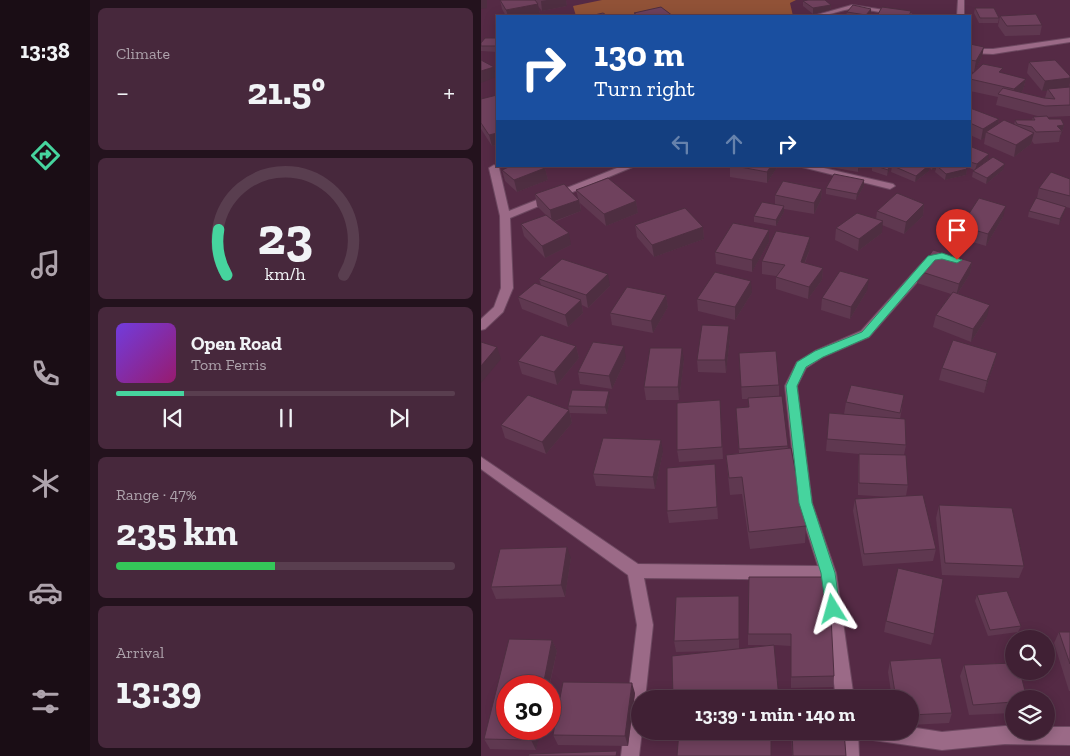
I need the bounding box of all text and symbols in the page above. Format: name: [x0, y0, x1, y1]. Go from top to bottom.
text: 130 m: [594, 33, 684, 75]
icon: right: [511, 35, 576, 100]
text: 13:38: [20, 37, 70, 64]
text: Climate: [116, 44, 170, 63]
text: 21.5°: [247, 68, 325, 114]
text: Turn right: [594, 75, 695, 102]
text: −: [116, 76, 129, 109]
text: +: [443, 76, 455, 109]
icon: left: [667, 130, 695, 158]
icon: ahead: [720, 130, 748, 158]
icon: right: [773, 130, 801, 158]
icon: directions: [28, 138, 63, 173]
text: 23: [258, 205, 313, 267]
pin: [936, 209, 978, 260]
icon: arrive: [943, 216, 971, 244]
icon: music: [28, 247, 63, 282]
text: km/h: [265, 263, 306, 285]
text: Open Road: [191, 332, 282, 355]
text: Tom Ferris: [191, 355, 267, 374]
icon: phone: [28, 356, 63, 391]
icon: previous: [159, 404, 187, 432]
icon: pause: [272, 404, 300, 432]
icon: next: [385, 404, 413, 432]
icon: climate: [28, 466, 63, 501]
text: Range · 47%: [116, 485, 197, 504]
text: 235 km: [116, 509, 238, 555]
icon: car: [28, 575, 63, 610]
position arrow: [806, 582, 858, 634]
map controls: [1005, 630, 1055, 740]
button: search: [1005, 630, 1055, 680]
text: Arrival: [116, 643, 164, 662]
text: 13:39: [116, 667, 202, 713]
speed limit sign: 30: [496, 675, 561, 740]
icon: filters: [28, 684, 63, 719]
button: layers: [1005, 690, 1055, 740]
text: 13:39 · 1 min · 140 m: [695, 703, 855, 726]

